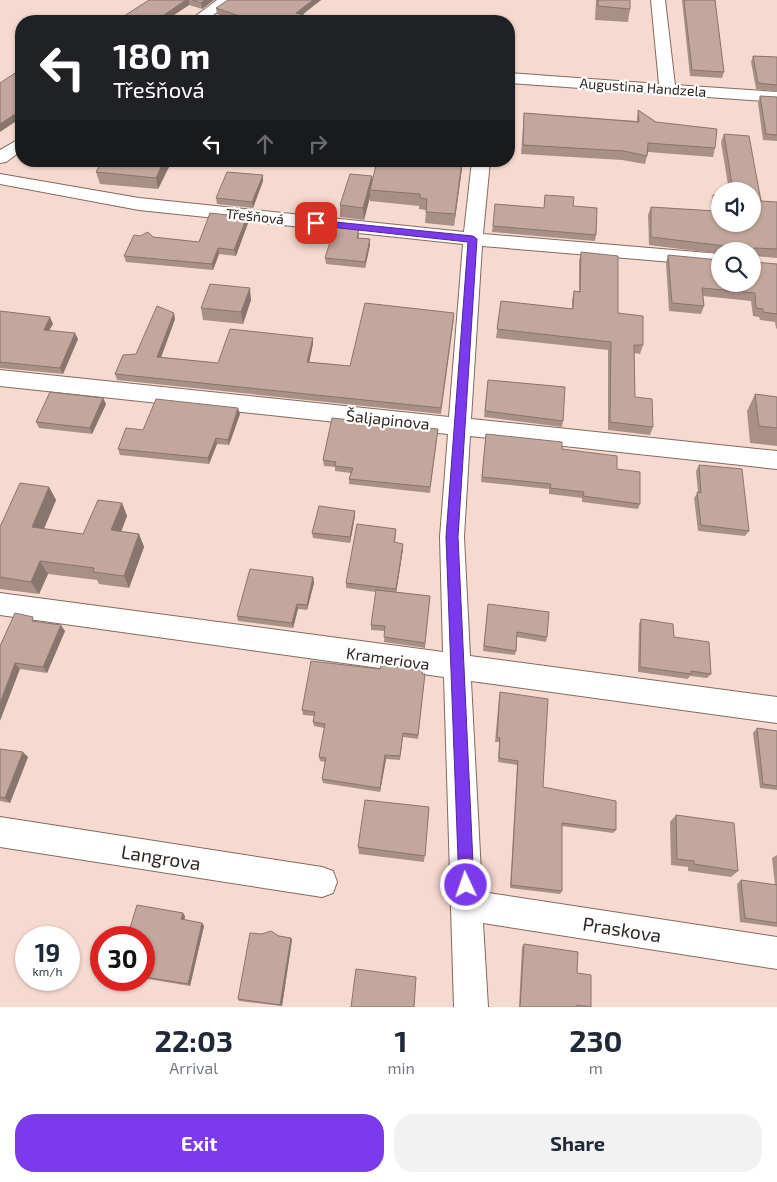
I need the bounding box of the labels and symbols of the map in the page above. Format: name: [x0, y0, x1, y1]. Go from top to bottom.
street label: Augustina Handzela: [579, 74, 707, 100]
pin: [295, 202, 337, 244]
street label: Třešňová: [225, 204, 285, 228]
street label: Šaljapinova: [345, 405, 431, 434]
street label: Krameriova: [345, 643, 431, 673]
street label: Langrova: [120, 839, 202, 875]
position arrow: [439, 858, 491, 910]
street label: Praskova: [581, 911, 663, 947]
speed limit sign: 30: [90, 926, 155, 991]

